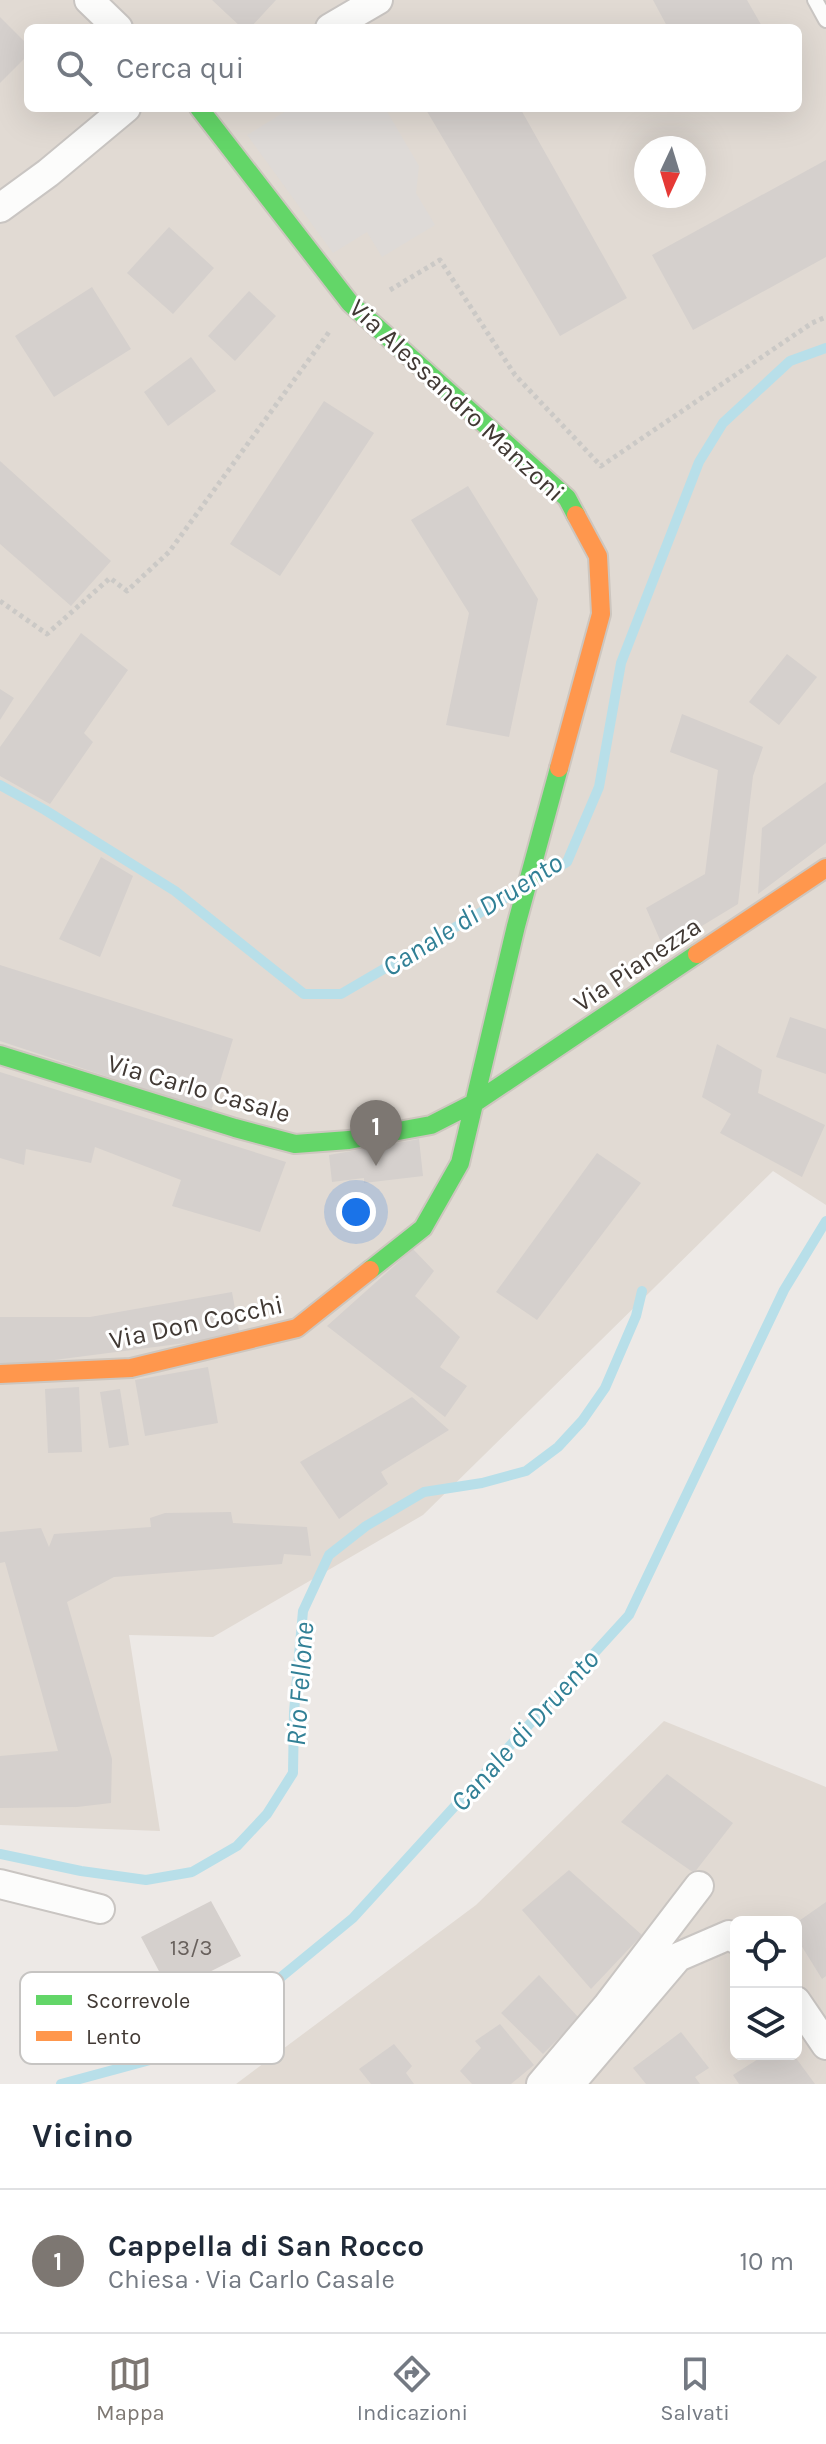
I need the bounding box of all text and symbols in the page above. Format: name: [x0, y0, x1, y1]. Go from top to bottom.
search box: [24, 24, 802, 112]
icon: search: [52, 46, 96, 90]
text: Cerca qui: [116, 50, 244, 86]
north arrow: [634, 136, 706, 208]
street label: Via Alessandro Manzoni: [343, 293, 571, 508]
water label: Canale di Druento: [376, 846, 569, 983]
street label: Via Pianezza: [568, 910, 707, 1018]
street label: Via Carlo Casale: [104, 1048, 294, 1129]
pin: 1: [350, 1100, 402, 1166]
your location: [336, 1192, 376, 1232]
street label: Via Don Cocchi: [107, 1289, 286, 1356]
water label: Rio Fellone: [279, 1621, 320, 1747]
water label: Canale di Druento: [443, 1642, 606, 1818]
map controls: [730, 1916, 802, 2060]
button: locate: [730, 1916, 802, 1988]
house number: 13/3: [170, 1935, 212, 1961]
legend: [20, 1972, 284, 2064]
text: Scorrevole: [86, 1988, 190, 2014]
button: layers: [730, 1988, 802, 2060]
text: Lento: [86, 2024, 141, 2050]
text: Vicino: [32, 2116, 133, 2156]
text: Cappella di San Rocco: [108, 2228, 424, 2264]
text: 1: [53, 2246, 63, 2277]
text: 10 m: [739, 2246, 794, 2277]
text: Chiesa · Via Carlo Casale: [108, 2264, 395, 2295]
tab: Mappa: [96, 2352, 165, 2426]
tab: Indicazioni: [357, 2352, 468, 2426]
tab: Salvati: [660, 2352, 730, 2426]

